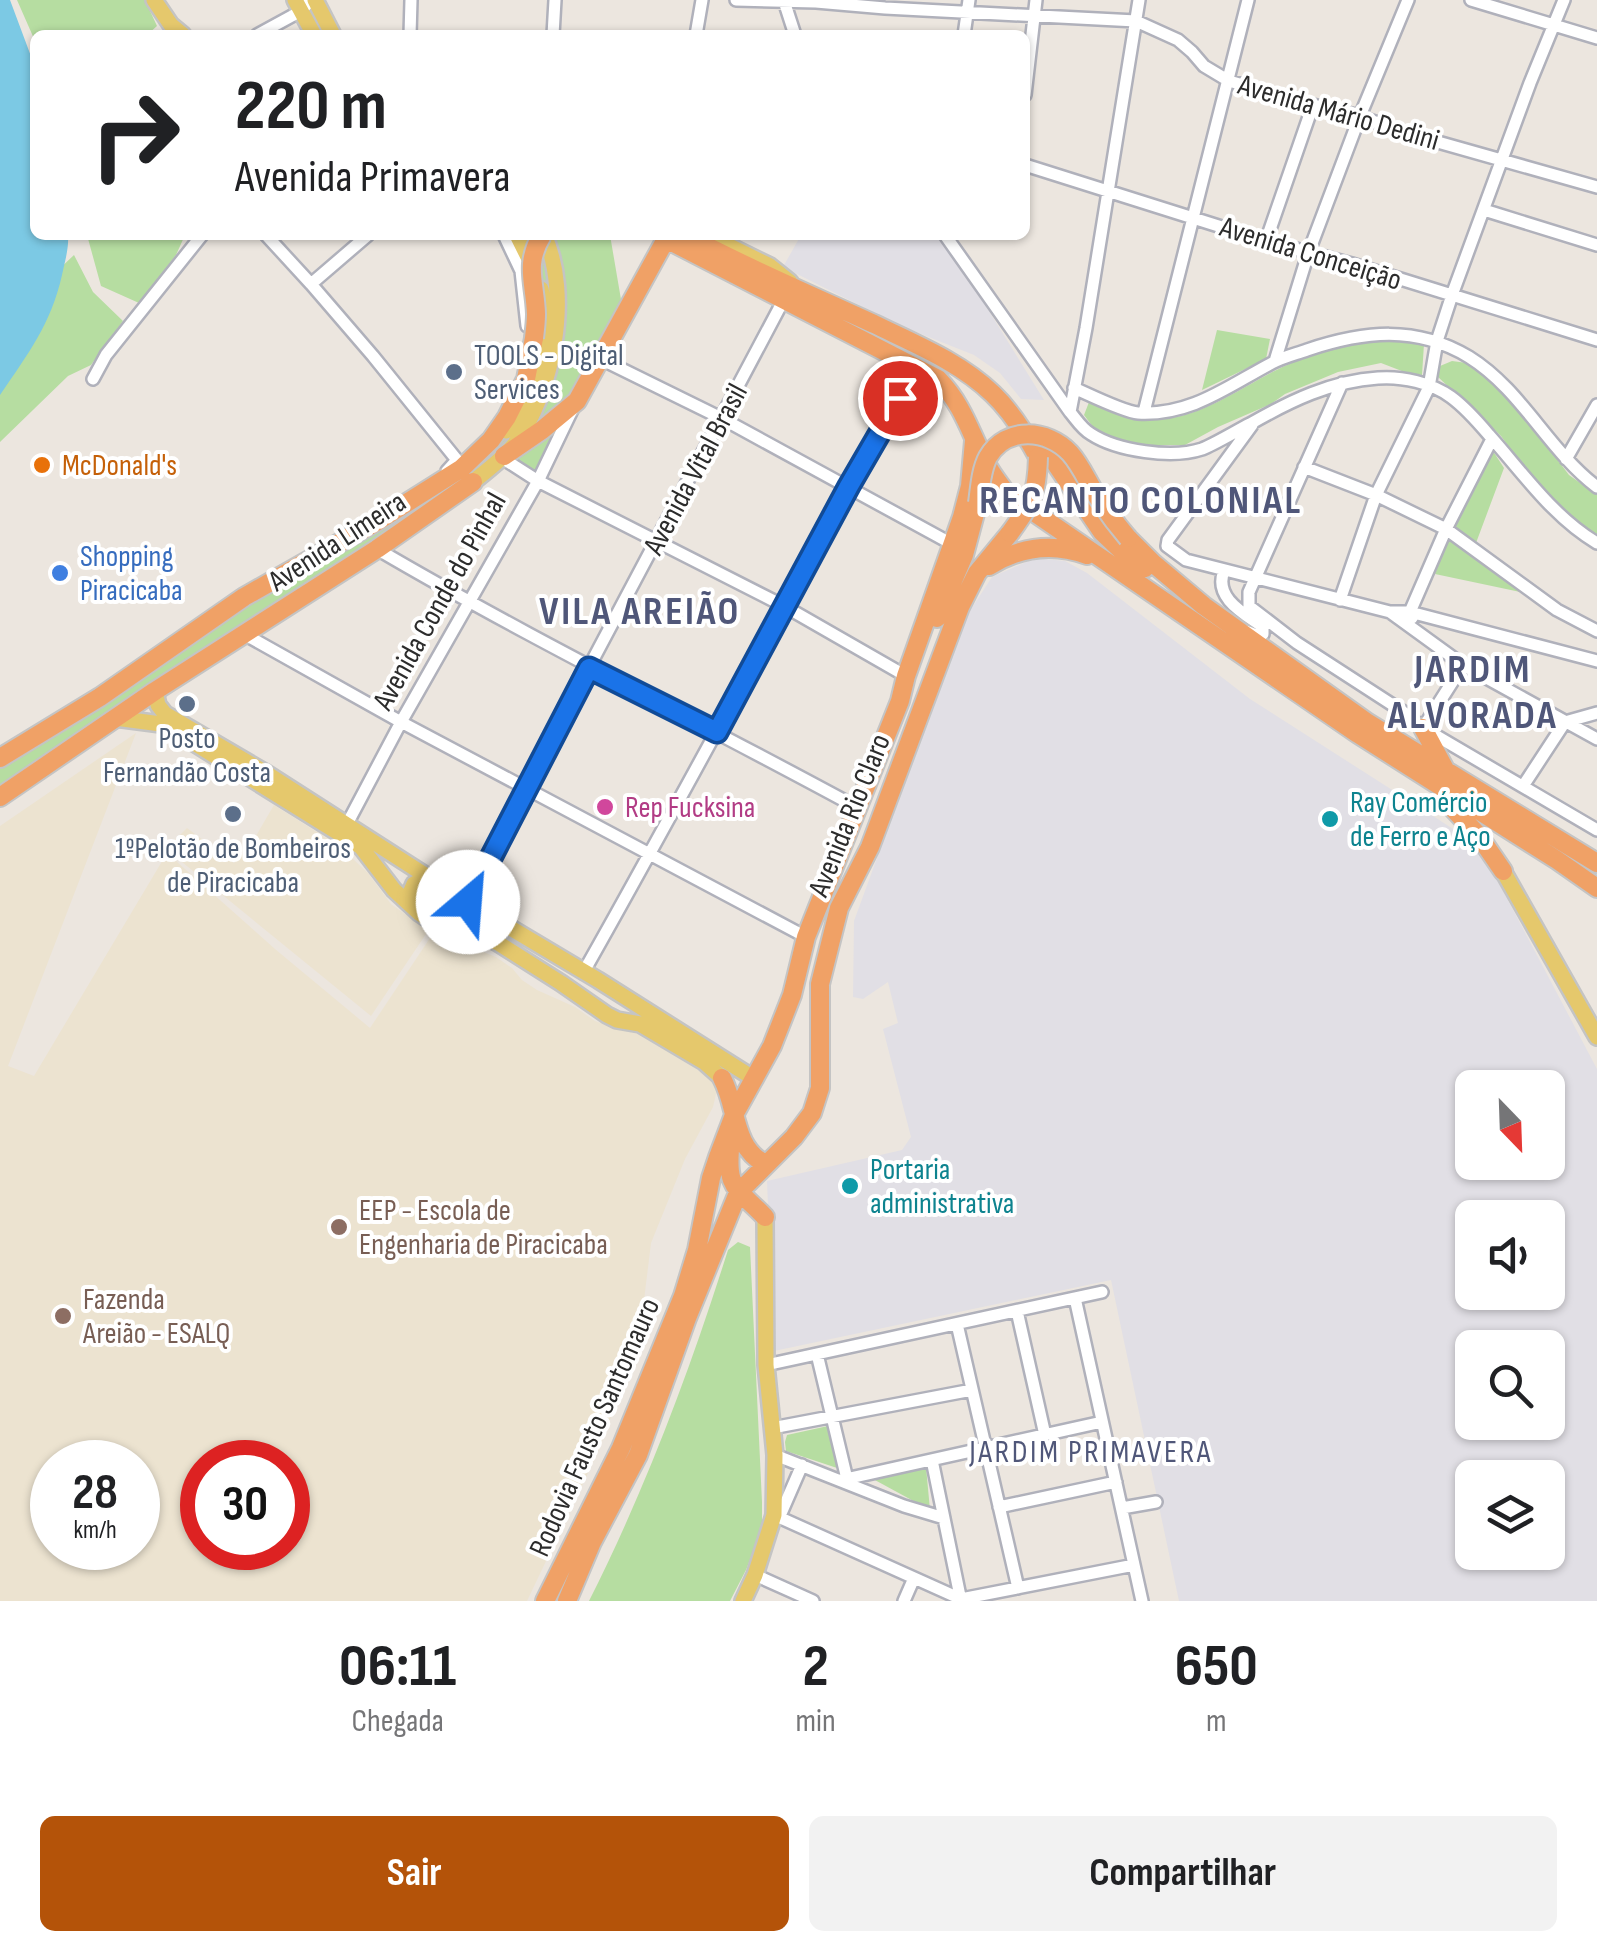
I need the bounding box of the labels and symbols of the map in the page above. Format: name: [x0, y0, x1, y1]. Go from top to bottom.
street label: Avenida Mário Dedini: [1233, 67, 1443, 159]
street label: Avenida Conceição: [1215, 209, 1406, 299]
place label: TOOLS - Digital Services: [474, 338, 624, 408]
pin: [858, 356, 943, 441]
marker: TOOLS - Digital Services: [443, 361, 465, 383]
street label: Avenida Vital Brasil: [635, 378, 756, 562]
place label: McDonald's: [62, 448, 177, 484]
marker: McDonald's: [31, 454, 53, 476]
district label: RECANTO COLONIAL: [979, 477, 1303, 525]
street label: Avenida Limeira: [261, 484, 413, 600]
street label: Avenida Conde do Pinhal: [365, 487, 514, 717]
place label: Shopping Piracicaba: [80, 539, 183, 609]
marker: Shopping Piracicaba: [49, 562, 71, 584]
district label: VILA AREIÃO: [539, 588, 741, 636]
district label: JARDIM ALVORADA: [1387, 646, 1558, 740]
marker: Posto Fernandão Costa: [176, 693, 198, 715]
place label: Posto Fernandão Costa: [103, 721, 271, 791]
street label: Avenida Rio Claro: [801, 729, 899, 903]
place label: Ray Comércio de Ferro e Aço: [1350, 785, 1491, 855]
place label: Rep Fucksina: [625, 790, 755, 826]
marker: Rep Fucksina: [594, 796, 616, 818]
marker: 1ºPelotão de Bombeiros de Piracicaba: [222, 803, 244, 825]
marker: Ray Comércio de Ferro e Aço: [1319, 808, 1341, 830]
place label: 1ºPelotão de Bombeiros de Piracicaba: [115, 831, 351, 901]
position arrow: [416, 850, 520, 954]
north arrow: [1455, 1070, 1565, 1180]
place label: Portaria administrativa: [870, 1152, 1014, 1222]
marker: Portaria administrativa: [839, 1175, 861, 1197]
place label: EEP - Escola de Engenharia de Piracicaba: [359, 1193, 608, 1263]
marker: EEP - Escola de Engenharia de Piracicaba: [328, 1216, 350, 1238]
place label: Fazenda Areião - ESALQ: [82, 1282, 230, 1352]
street label: Rodovia Fausto Santomauro: [522, 1293, 668, 1562]
marker: Fazenda Areião - ESALQ: [52, 1305, 74, 1327]
district label: JARDIM PRIMAVERA: [968, 1433, 1213, 1472]
speed limit sign: 30: [180, 1440, 310, 1570]

